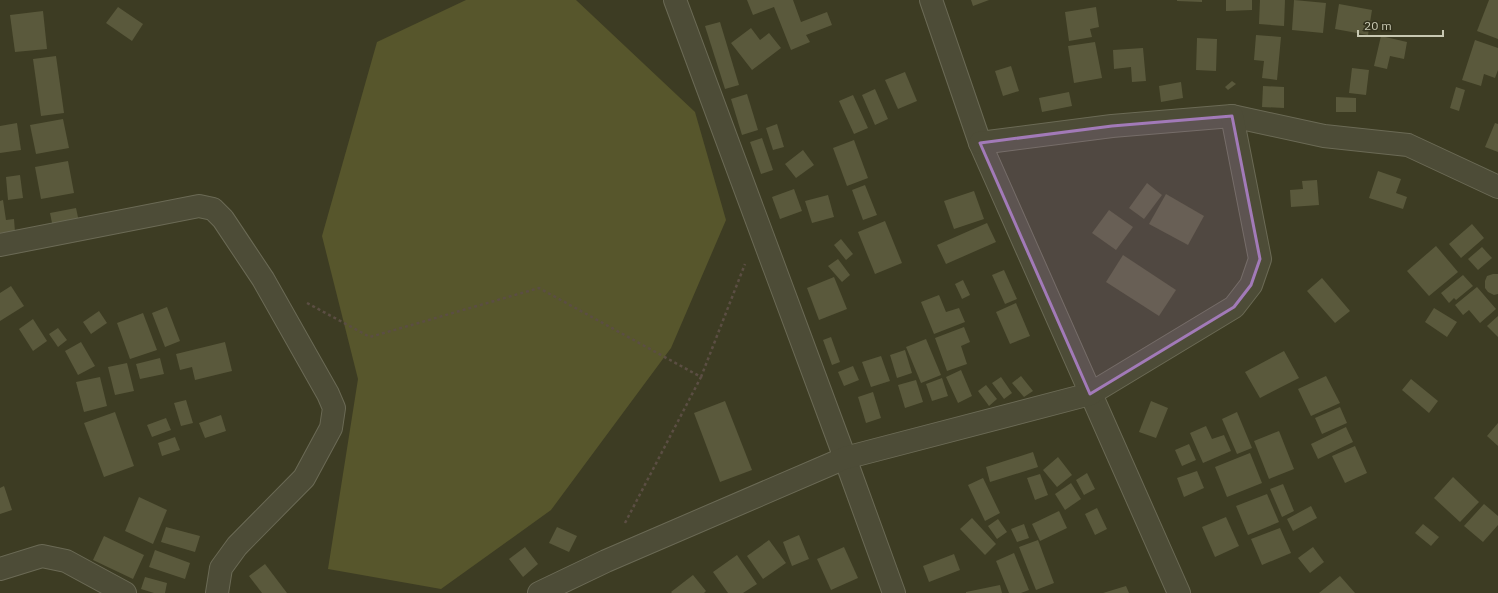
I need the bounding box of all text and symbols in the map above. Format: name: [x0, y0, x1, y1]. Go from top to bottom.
scale bar: [1358, 12, 1443, 38]
text: 20 m: [1364, 18, 1392, 33]

